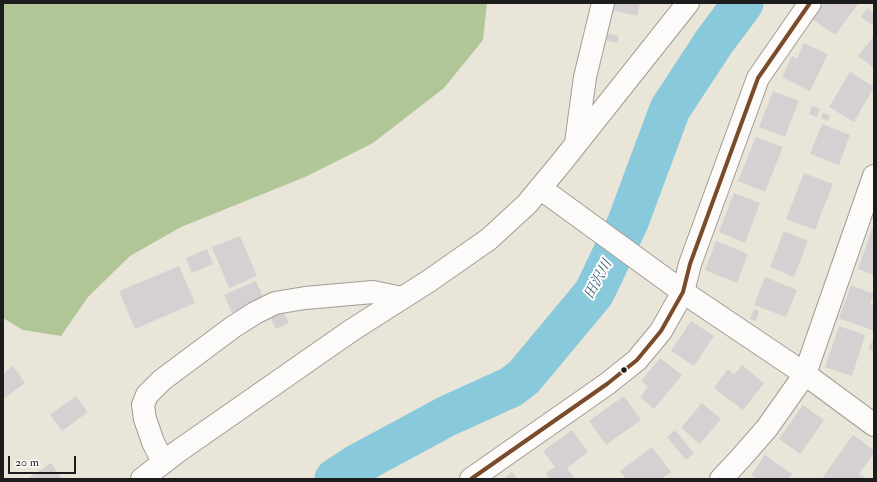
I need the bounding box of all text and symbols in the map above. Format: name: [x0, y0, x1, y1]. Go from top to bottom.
water label: 田沢川: [581, 258, 617, 302]
unlabelled marker: [619, 365, 629, 375]
scale bar: [10, 448, 78, 474]
text: 20 m: [15, 455, 39, 470]

